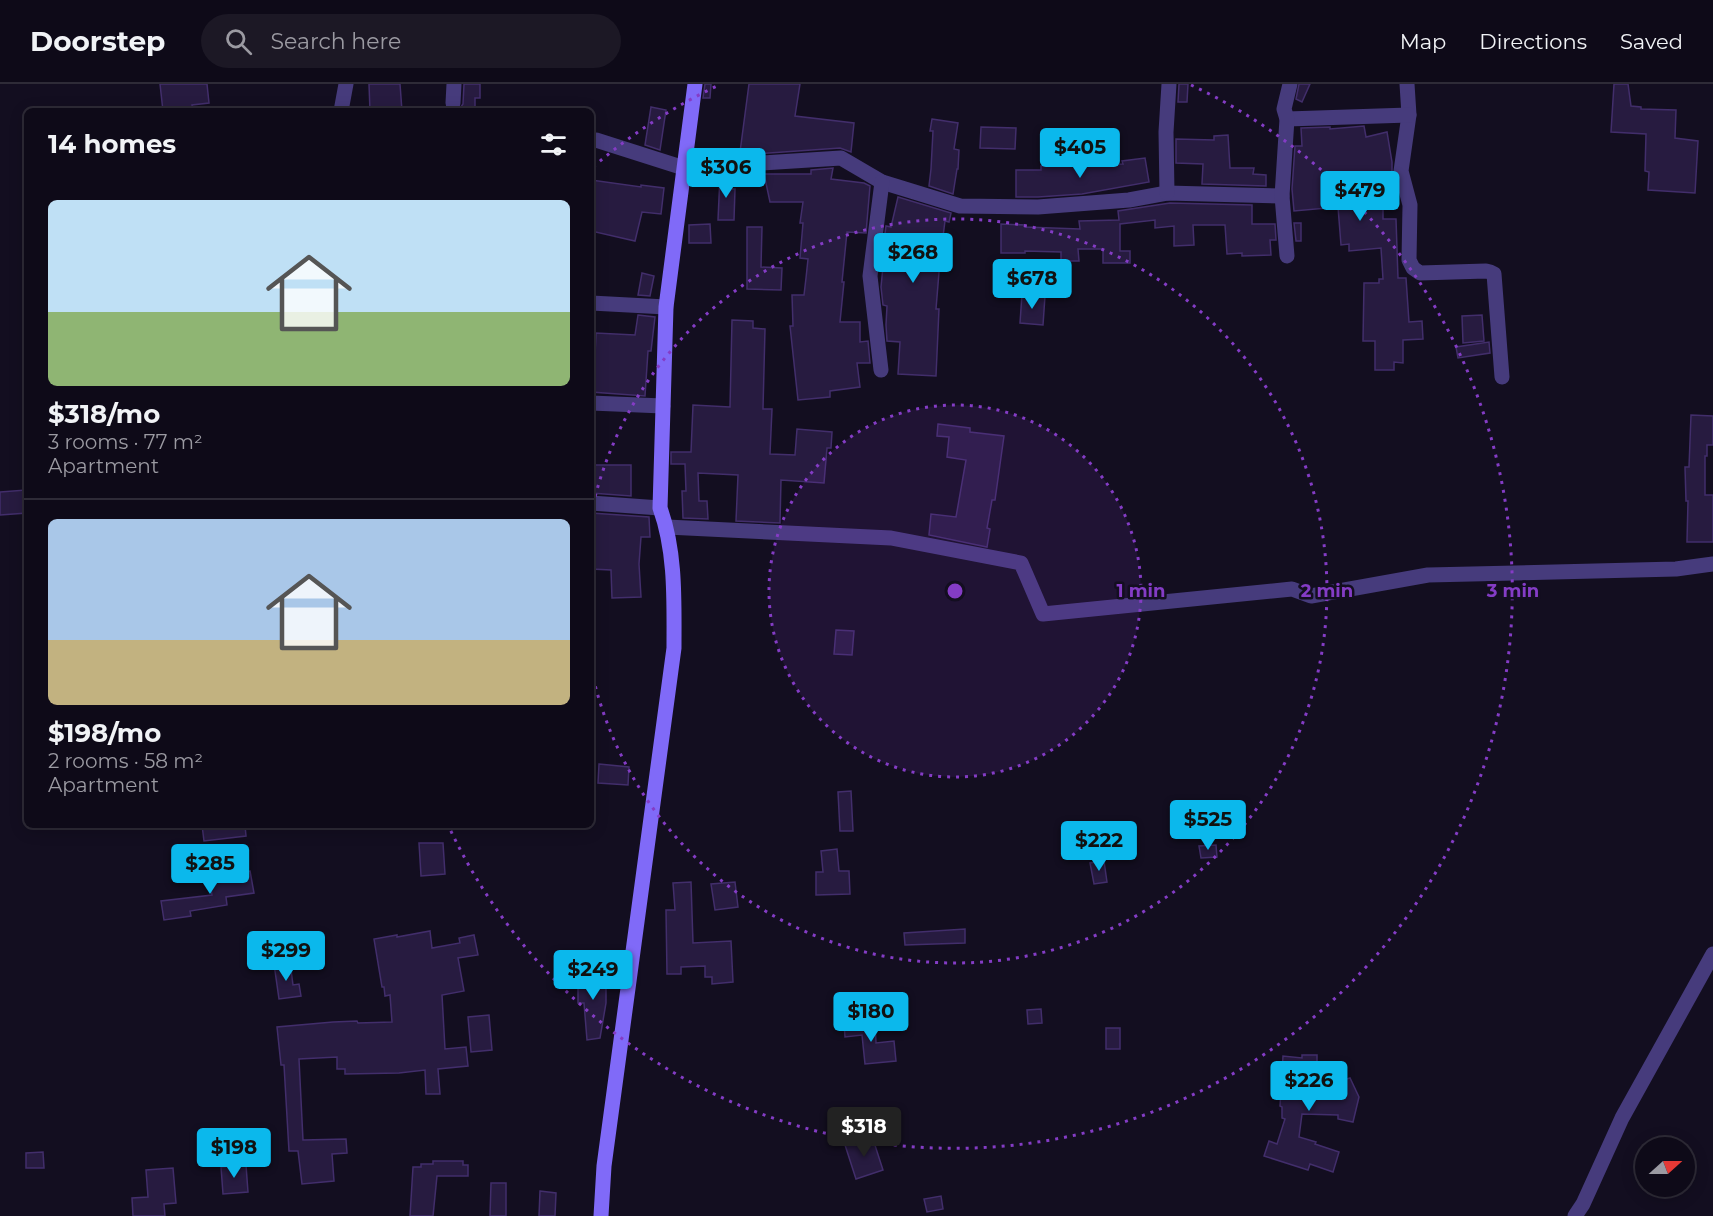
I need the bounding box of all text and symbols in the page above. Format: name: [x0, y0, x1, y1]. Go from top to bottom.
search box: [201, 14, 621, 68]
text: Doorstep: [30, 24, 165, 58]
icon: search: [222, 25, 255, 58]
text: Search here: [270, 28, 401, 55]
text: Map: [1400, 29, 1446, 54]
text: Directions: [1479, 29, 1587, 54]
text: Saved: [1620, 29, 1683, 54]
text: 14 homes: [48, 128, 176, 160]
icon: filters: [537, 128, 570, 161]
pin: $405: [1044, 128, 1116, 179]
text: $405: [1054, 135, 1106, 159]
pin: $306: [690, 148, 762, 199]
text: $306: [701, 155, 751, 179]
pin: $479: [1324, 171, 1396, 222]
text: $479: [1334, 178, 1386, 202]
pin: $268: [877, 233, 949, 284]
icon: home: [255, 239, 363, 347]
text: $268: [888, 240, 938, 264]
pin: $678: [996, 259, 1068, 310]
text: $678: [1007, 266, 1057, 290]
text: $318/mo: [48, 398, 160, 430]
text: 3 rooms · 77 m²: [48, 430, 203, 454]
text: Apartment: [48, 454, 159, 478]
icon: home: [255, 558, 363, 666]
text: 1 min: [1117, 580, 1165, 602]
text: 2 min: [1301, 580, 1353, 602]
text: 3 min: [1486, 580, 1539, 602]
centre of rings: [945, 581, 965, 601]
text: $198/mo: [48, 717, 161, 749]
text: 2 rooms · 58 m²: [48, 749, 203, 773]
text: Apartment: [48, 773, 159, 797]
pin: $525: [1172, 800, 1244, 851]
text: $525: [1184, 807, 1232, 831]
pin: $222: [1063, 821, 1135, 872]
text: $222: [1075, 828, 1123, 852]
pin: $285: [174, 844, 246, 895]
text: $285: [185, 851, 235, 875]
pin: $299: [250, 931, 322, 982]
text: $299: [261, 938, 311, 962]
pin: $249: [557, 950, 629, 1001]
text: $249: [568, 957, 618, 981]
pin: $180: [835, 992, 907, 1043]
text: $180: [847, 999, 895, 1023]
pin: $226: [1273, 1061, 1345, 1112]
text: $226: [1284, 1068, 1334, 1092]
pin: $318: [828, 1107, 900, 1158]
text: $318: [841, 1114, 887, 1138]
pin: $198: [198, 1128, 270, 1179]
text: $198: [211, 1135, 257, 1159]
north arrow: [1635, 1137, 1695, 1197]
map controls: [1635, 1137, 1695, 1197]

